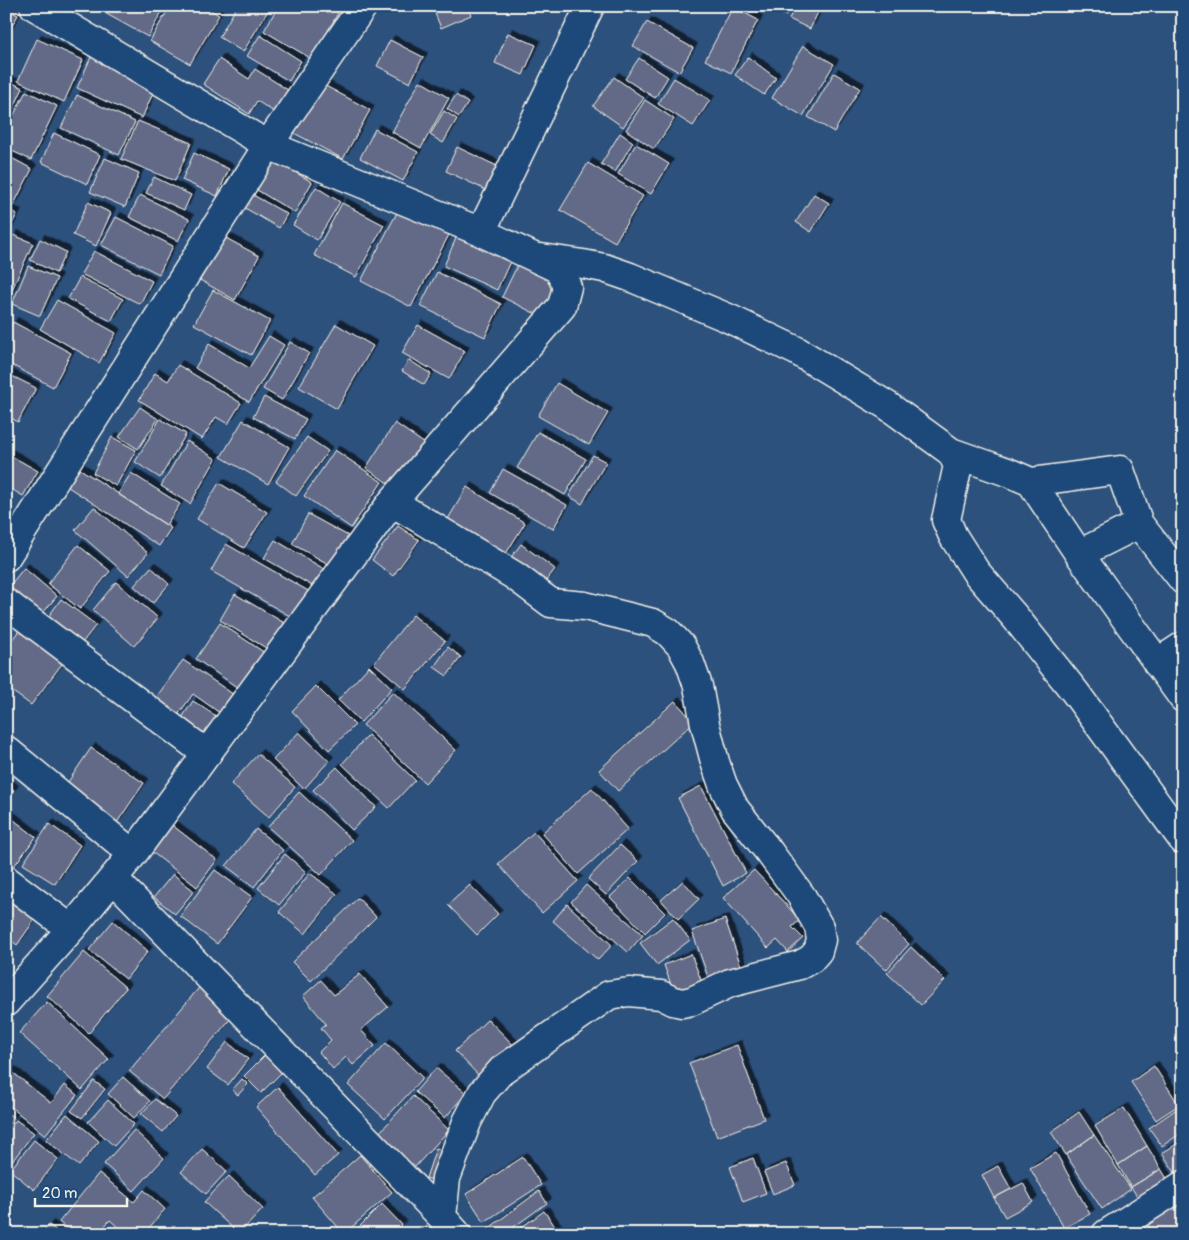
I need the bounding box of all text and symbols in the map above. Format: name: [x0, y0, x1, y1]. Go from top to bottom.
scale bar: [35, 1175, 128, 1207]
text: 20 m: [42, 1184, 77, 1203]

